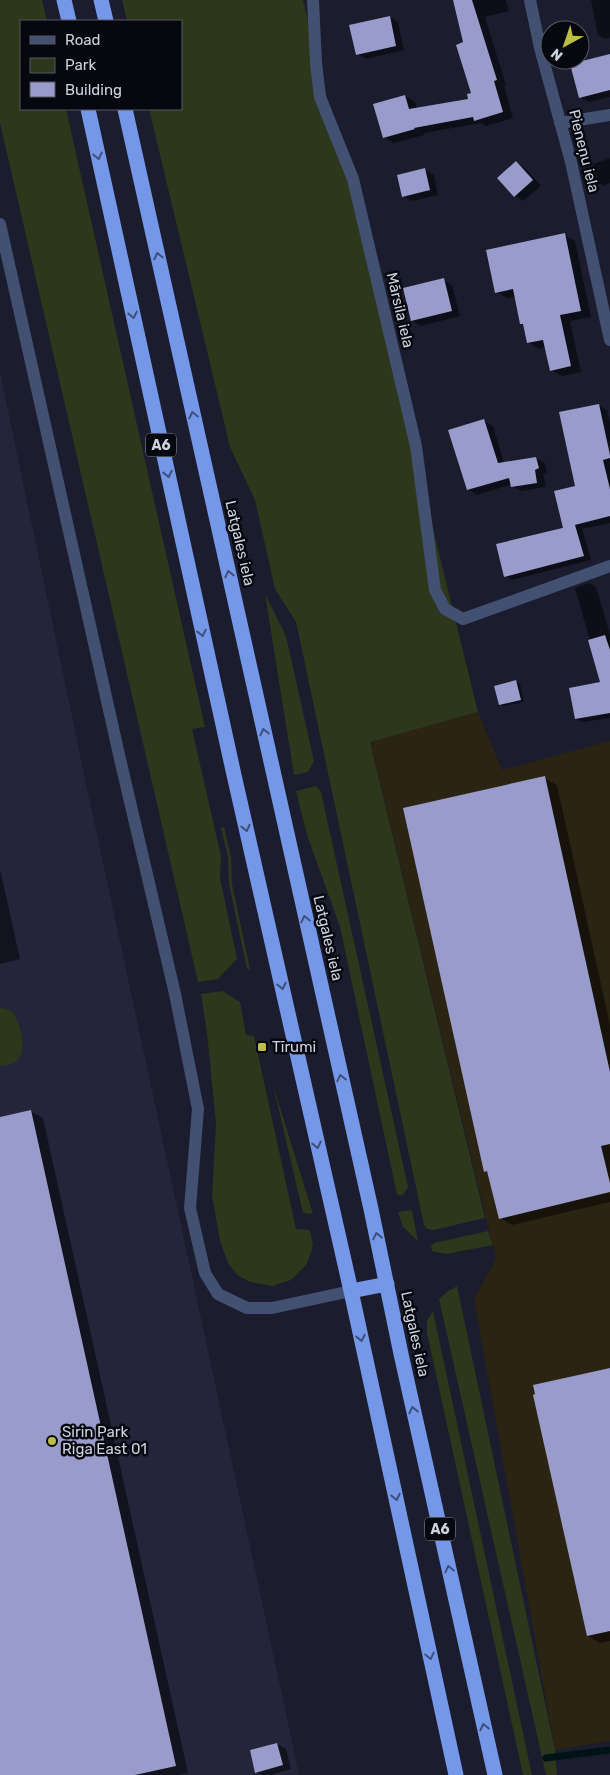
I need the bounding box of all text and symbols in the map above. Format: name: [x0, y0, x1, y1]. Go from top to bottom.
legend: [20, 20, 182, 110]
north arrow: [540, 20, 590, 70]
text: Road: [65, 31, 101, 49]
text: N: [548, 45, 566, 64]
text: Park: [65, 56, 96, 74]
text: Building: [65, 81, 122, 99]
street label: Pieneņu iela: [565, 108, 603, 194]
one-way arrow: [92, 152, 103, 161]
one-way arrow: [153, 252, 164, 261]
street label: Mārsila iela: [383, 271, 417, 349]
one-way arrow: [127, 311, 138, 320]
one-way arrow: [188, 410, 199, 419]
road number: A6: [146, 434, 176, 456]
one-way arrow: [162, 469, 173, 478]
street label: Latgales iela: [221, 499, 259, 587]
one-way arrow: [224, 569, 234, 578]
one-way arrow: [197, 628, 207, 637]
one-way arrow: [259, 728, 270, 737]
one-way arrow: [240, 823, 251, 832]
street label: Latgales iela: [309, 894, 347, 982]
one-way arrow: [300, 915, 311, 924]
one-way arrow: [276, 982, 286, 991]
place label: Tīrumi: [272, 1038, 316, 1056]
marker: Tīrumi: [256, 1041, 268, 1053]
one-way arrow: [336, 1073, 347, 1082]
one-way arrow: [311, 1140, 322, 1149]
one-way arrow: [372, 1232, 383, 1241]
street label: Latgales iela: [397, 1290, 433, 1378]
one-way arrow: [356, 1334, 366, 1343]
one-way arrow: [409, 1406, 419, 1415]
place label: Sirin Park Riga East 01: [62, 1423, 147, 1458]
marker: Sirin Park Riga East 01: [46, 1435, 58, 1447]
one-way arrow: [390, 1493, 400, 1502]
road number: A6: [425, 1518, 455, 1540]
one-way arrow: [444, 1564, 455, 1573]
one-way arrow: [424, 1651, 435, 1660]
one-way arrow: [479, 1723, 490, 1732]

